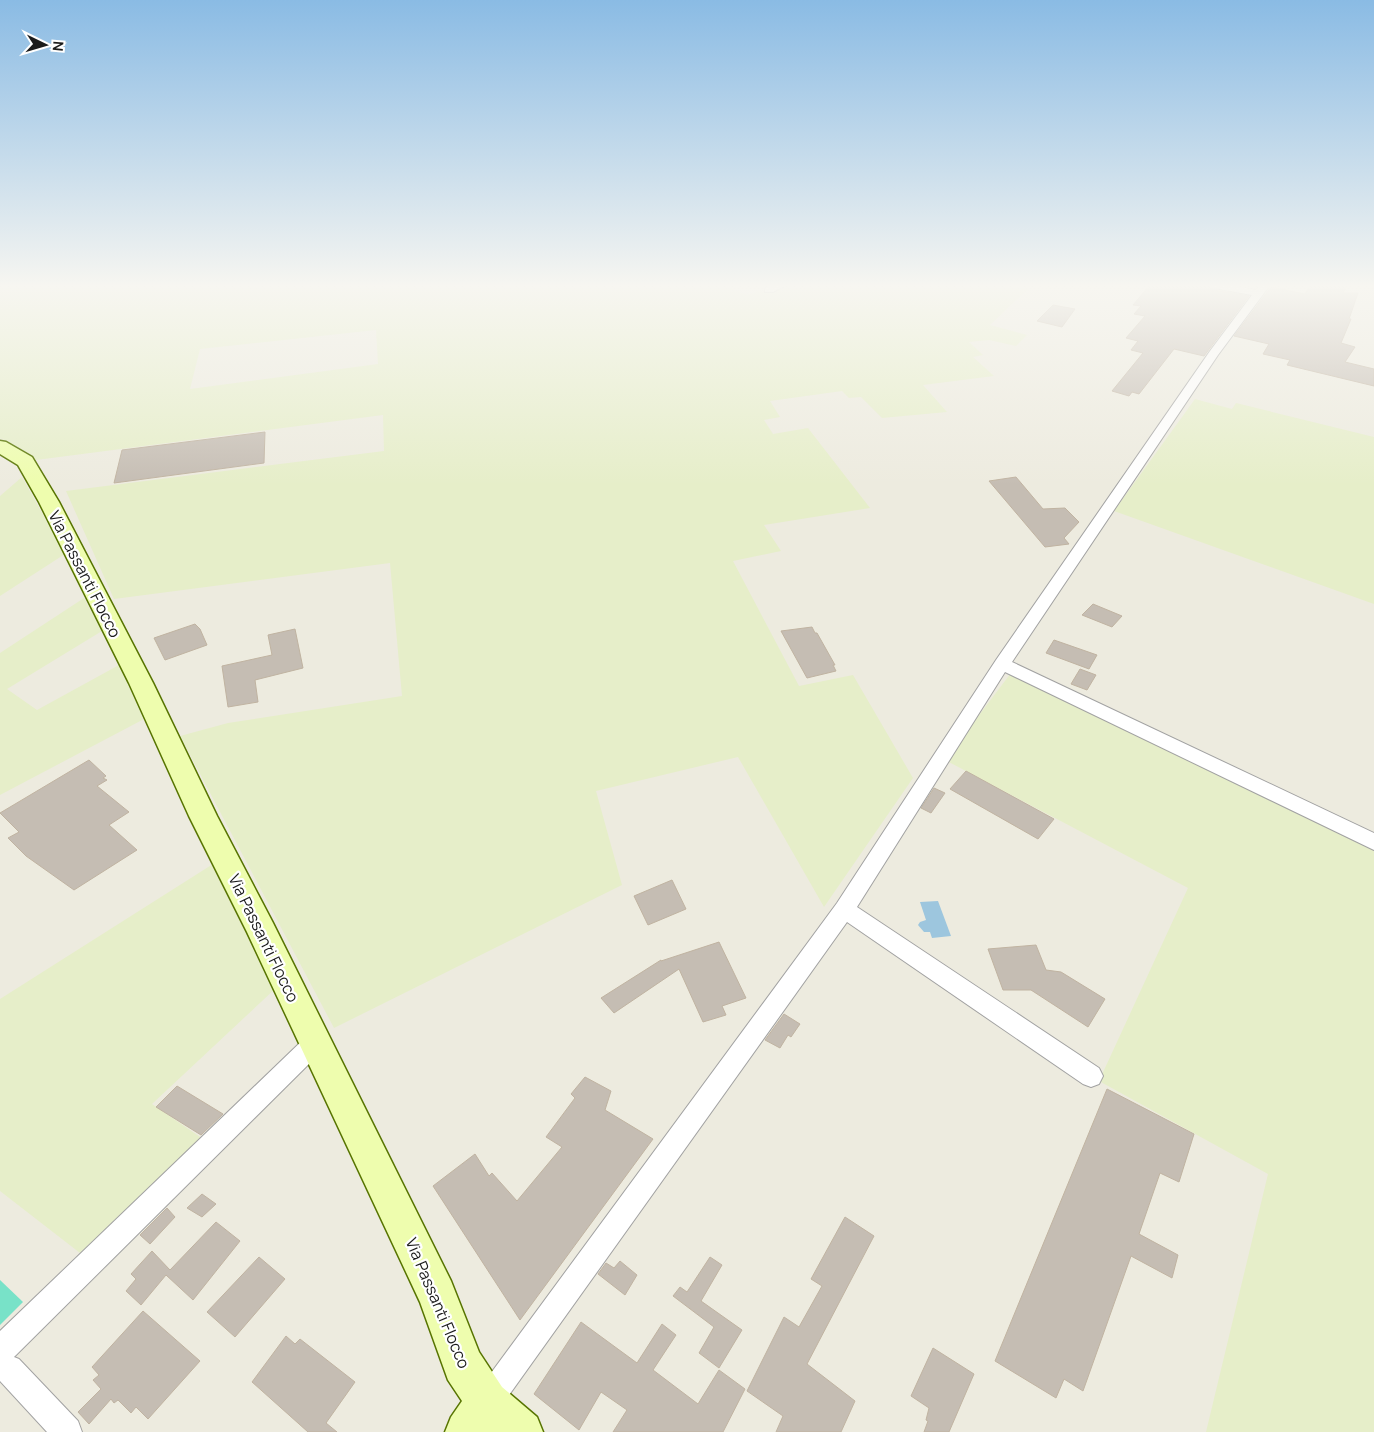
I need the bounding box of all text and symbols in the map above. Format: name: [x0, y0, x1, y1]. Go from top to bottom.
north arrow: [20, 20, 70, 70]
text: N: [49, 40, 68, 52]
street label: Via Passanti Flocco: [43, 507, 127, 641]
street label: Via Passanti Flocco: [223, 870, 305, 1006]
street label: Via Passanti Flocco: [401, 1234, 475, 1372]

